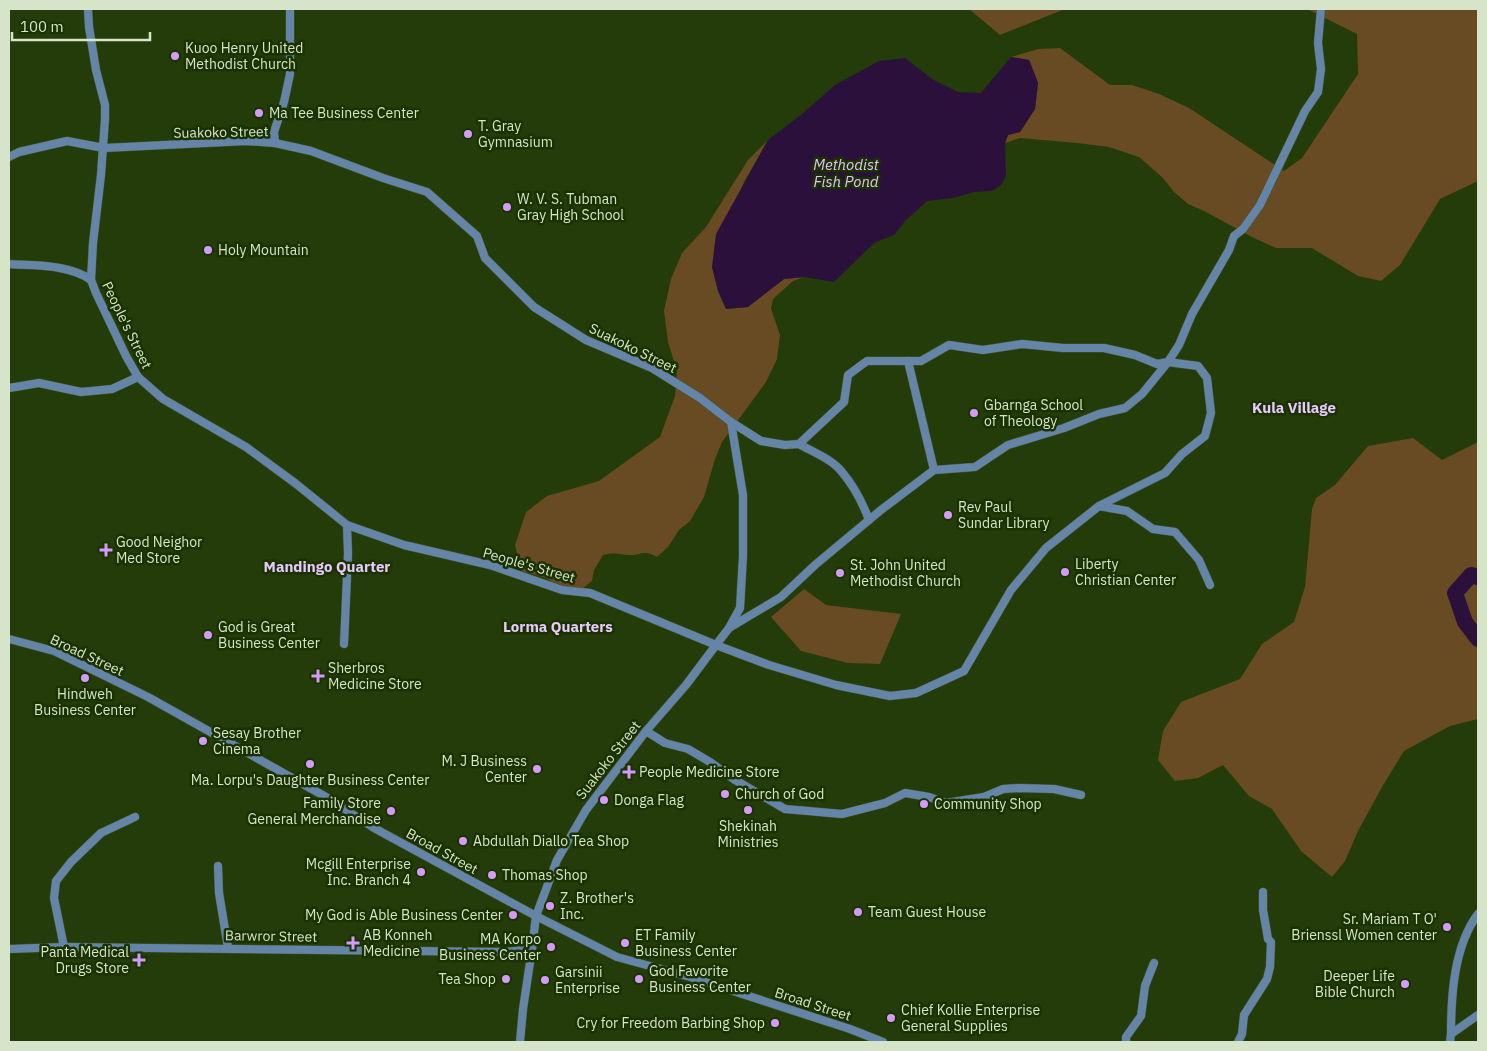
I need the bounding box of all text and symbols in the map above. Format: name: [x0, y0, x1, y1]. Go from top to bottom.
scale bar: [12, 10, 150, 42]
text: 100 m: [20, 17, 64, 36]
place label: Kuoo Henry United Methodist Church: [185, 39, 303, 73]
marker: Kuoo Henry United Methodist Church: [169, 50, 181, 62]
place label: Ma Tee Business Center: [269, 104, 419, 122]
marker: Ma Tee Business Center: [253, 107, 265, 119]
place label: T. Gray Gymnasium: [478, 117, 553, 151]
street label: Suakoko Street: [173, 122, 269, 142]
marker: T. Gray Gymnasium: [462, 128, 474, 140]
water label: Methodist Fish Pond: [813, 155, 880, 191]
place label: W. V. S. Tubman Gray High School: [517, 190, 624, 224]
marker: W. V. S. Tubman Gray High School: [501, 201, 513, 213]
place label: Holy Mountain: [218, 241, 309, 259]
marker: Holy Mountain: [202, 244, 214, 256]
street label: People's Street: [98, 278, 156, 372]
street label: Suakoko Street: [586, 319, 680, 377]
place label: Gbarnga School of Theology: [984, 396, 1083, 430]
district label: Kula Village: [1252, 398, 1336, 417]
marker: Gbarnga School of Theology: [968, 407, 980, 419]
place label: Rev Paul Sundar Library: [958, 498, 1050, 532]
marker: Rev Paul Sundar Library: [942, 509, 954, 521]
place label: Good Neighor Med Store: [116, 533, 202, 567]
street label: People's Street: [481, 543, 577, 587]
marker: Good Neighor Med Store: [100, 544, 112, 556]
place label: Liberty Christian Center: [1075, 555, 1176, 589]
place label: St. John United Methodist Church: [850, 556, 961, 590]
district label: Mandingo Quarter: [264, 557, 390, 576]
marker: Liberty Christian Center: [1059, 566, 1071, 578]
marker: St. John United Methodist Church: [834, 567, 846, 579]
district label: Lorma Quarters: [503, 617, 613, 636]
place label: God is Great Business Center: [218, 618, 320, 652]
marker: God is Great Business Center: [202, 629, 214, 641]
street label: Broad Street: [47, 630, 127, 680]
place label: Sherbros Medicine Store: [328, 659, 422, 693]
marker: Sherbros Medicine Store: [312, 670, 324, 682]
marker: Hindweh Business Center: [79, 672, 91, 684]
place label: Hindweh Business Center: [34, 685, 136, 719]
street label: Suakoko Street: [572, 717, 644, 803]
place label: Sesay Brother Cinema: [213, 724, 301, 758]
marker: Sesay Brother Cinema: [197, 735, 209, 747]
place label: M. J Business Center: [441, 752, 527, 786]
marker: Ma. Lorpu's Daughter Business Center: [304, 758, 316, 770]
marker: M. J Business Center: [531, 763, 543, 775]
place label: People Medicine Store: [639, 763, 780, 781]
marker: People Medicine Store: [623, 766, 635, 778]
place label: Ma. Lorpu's Daughter Business Center: [191, 771, 429, 789]
place label: Church of God: [735, 785, 824, 803]
marker: Church of God: [719, 788, 731, 800]
place label: Donga Flag: [614, 791, 684, 809]
place label: Family Store General Merchandise: [248, 794, 381, 828]
marker: Donga Flag: [598, 794, 610, 806]
place label: Community Shop: [934, 795, 1042, 813]
marker: Community Shop: [918, 798, 930, 810]
marker: Shekinah Ministries: [742, 804, 754, 816]
marker: Family Store General Merchandise: [385, 805, 397, 817]
place label: Shekinah Ministries: [717, 817, 779, 851]
street label: Broad Street: [403, 824, 481, 878]
place label: Abdullah Diallo Tea Shop: [473, 832, 629, 850]
marker: Abdullah Diallo Tea Shop: [457, 835, 469, 847]
place label: Mcgill Enterprise Inc. Branch 4: [306, 855, 411, 889]
marker: Mcgill Enterprise Inc. Branch 4: [415, 866, 427, 878]
place label: Thomas Shop: [502, 866, 588, 884]
marker: Thomas Shop: [486, 869, 498, 881]
place label: Z. Brother's Inc.: [560, 889, 634, 923]
marker: Z. Brother's Inc.: [544, 900, 556, 912]
place label: Team Guest House: [868, 903, 987, 921]
place label: My God is Able Business Center: [305, 906, 503, 924]
marker: Team Guest House: [852, 906, 864, 918]
marker: My God is Able Business Center: [507, 909, 519, 921]
place label: Sr. Mariam T O' Brienssl Women center: [1291, 910, 1437, 944]
marker: Sr. Mariam T O' Brienssl Women center: [1441, 921, 1453, 933]
street label: Barwror Street: [225, 926, 317, 946]
place label: AB Konneh Medicine: [363, 926, 432, 960]
place label: ET Family Business Center: [635, 926, 737, 960]
place label: MA Korpo Business Center: [439, 930, 541, 964]
marker: AB Konneh Medicine: [347, 937, 359, 949]
marker: ET Family Business Center: [619, 937, 631, 949]
marker: MA Korpo Business Center: [545, 941, 557, 953]
place label: Panta Medical Drugs Store: [41, 943, 129, 977]
marker: Panta Medical Drugs Store: [133, 954, 145, 966]
place label: God Favorite Business Center: [649, 962, 751, 996]
place label: Garsinii Enterprise: [555, 963, 620, 997]
place label: Deeper Life Bible Church: [1315, 967, 1395, 1001]
place label: Tea Shop: [438, 970, 496, 988]
marker: Tea Shop: [500, 973, 512, 985]
marker: God Favorite Business Center: [633, 973, 645, 985]
marker: Garsinii Enterprise: [539, 974, 551, 986]
marker: Deeper Life Bible Church: [1399, 978, 1411, 990]
street label: Broad Street: [772, 983, 854, 1025]
place label: Chief Kollie Enterprise General Supplies: [901, 1001, 1040, 1035]
marker: Chief Kollie Enterprise General Supplies: [885, 1012, 897, 1024]
place label: Cry for Freedom Barbing Shop: [576, 1014, 765, 1032]
marker: Cry for Freedom Barbing Shop: [769, 1017, 781, 1029]

